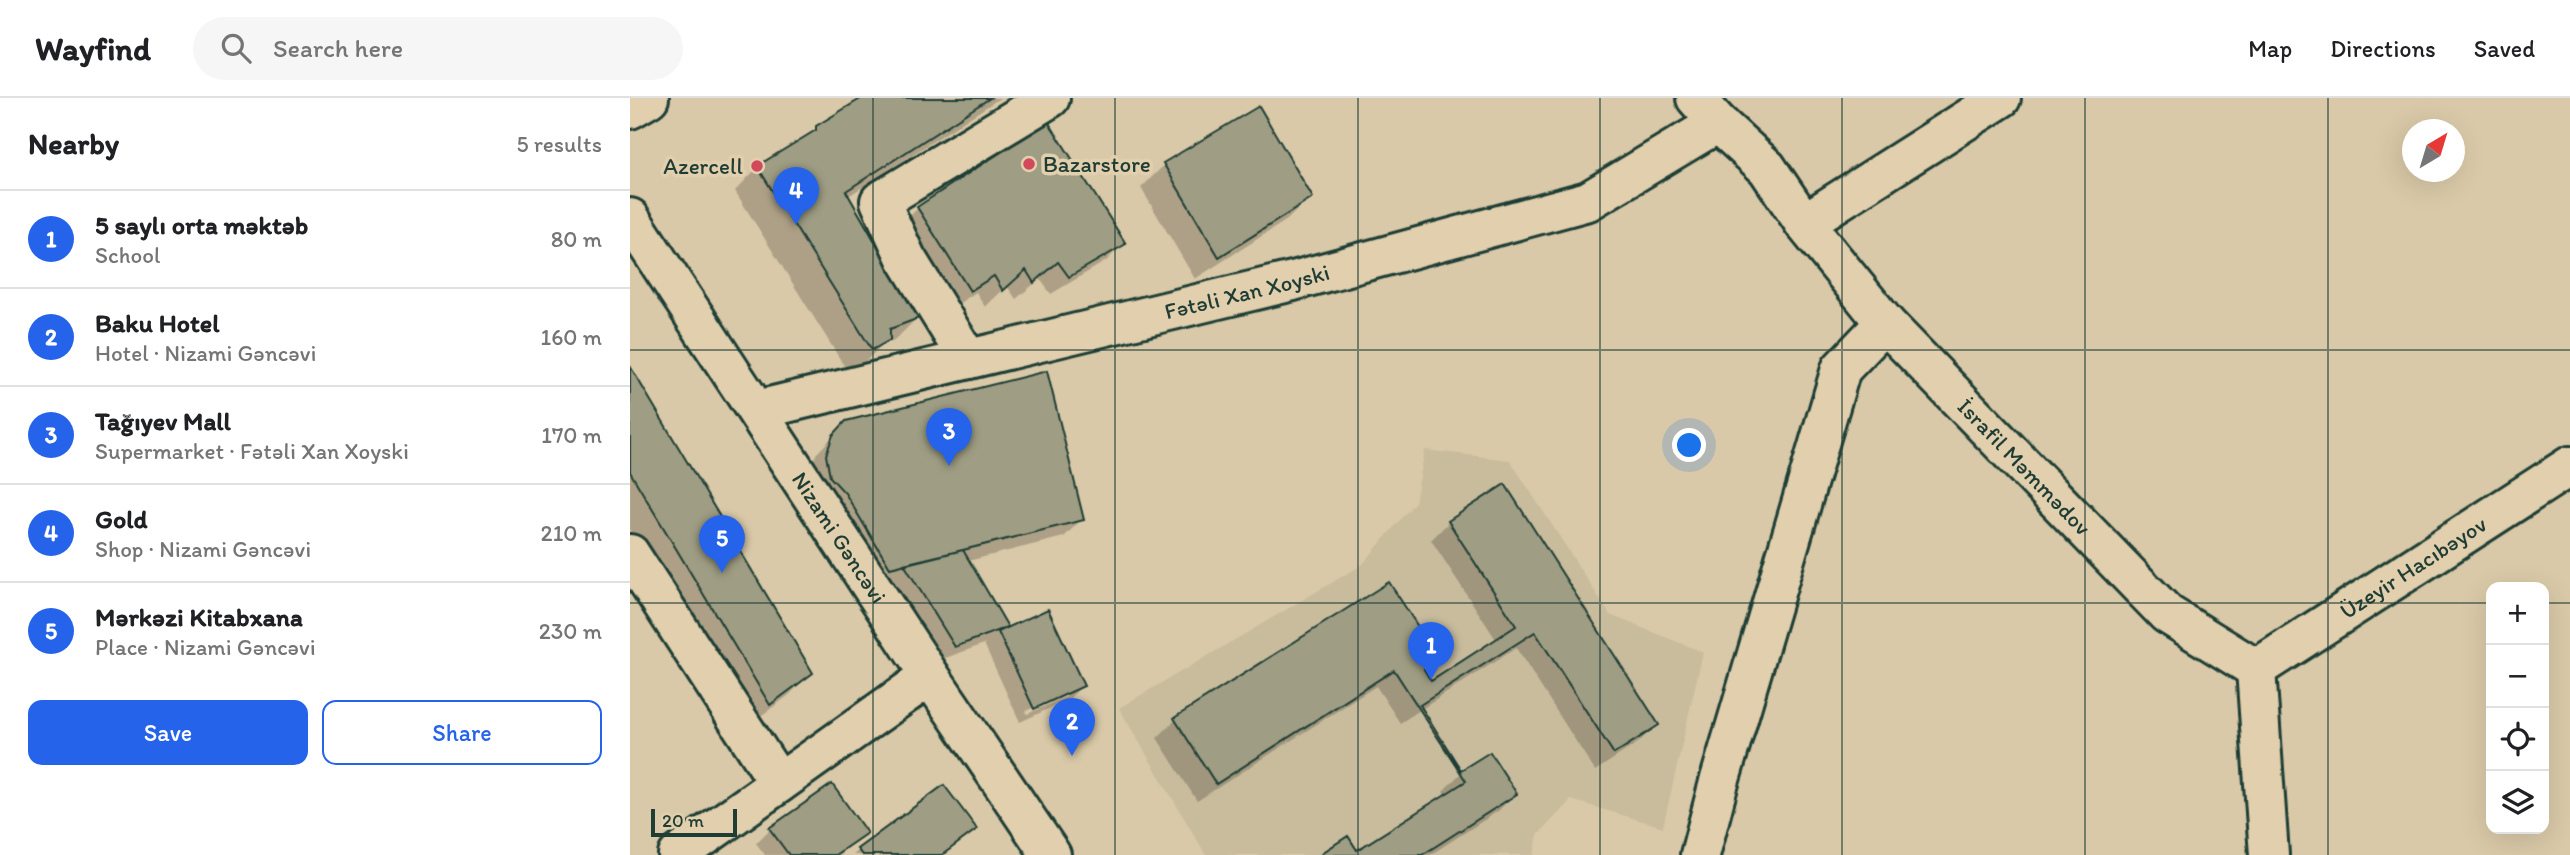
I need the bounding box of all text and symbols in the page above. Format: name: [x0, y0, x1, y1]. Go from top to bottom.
search box: [193, 17, 683, 80]
text: Wayfind: [35, 29, 151, 68]
icon: search: [217, 29, 255, 67]
text: Search here: [273, 32, 403, 64]
text: Map: [2248, 34, 2292, 63]
text: Directions: [2330, 34, 2436, 63]
text: Saved: [2474, 34, 2535, 63]
north arrow: [2402, 119, 2465, 182]
text: Nearby: [28, 125, 119, 162]
text: 5 results: [516, 130, 602, 158]
place label: Bazarstore: [1043, 150, 1151, 178]
place label: Azercell: [663, 152, 743, 180]
marker: Bazarstore: [1021, 156, 1037, 172]
marker: Azercell: [749, 158, 765, 174]
pin: 4: [773, 167, 819, 225]
text: 5 saylı orta məktəb: [95, 209, 308, 241]
text: 1: [46, 225, 56, 253]
text: 80 m: [551, 225, 602, 253]
text: School: [95, 241, 160, 269]
street label: Fətəli Xan Xoyski: [1162, 258, 1333, 325]
text: Baku Hotel: [95, 307, 220, 339]
text: 2: [45, 323, 57, 351]
text: 160 m: [540, 323, 602, 351]
text: Hotel · Nizami Gəncəvi: [95, 339, 316, 367]
street label: İsrafil Məmmədov: [1952, 392, 2097, 541]
text: Tağıyev Mall: [95, 405, 231, 437]
pin: 3: [926, 408, 972, 466]
text: 3: [45, 421, 57, 449]
text: 170 m: [541, 421, 602, 449]
your location: [1672, 428, 1706, 462]
text: Supermarket · Fətəli Xan Xoyski: [95, 437, 409, 465]
street label: Nizami Gəncəvi: [786, 466, 893, 609]
text: Gold: [95, 503, 148, 535]
street label: Üzeyir Hacıbəyov: [2334, 510, 2492, 625]
pin: 5: [699, 515, 745, 573]
text: 4: [44, 519, 58, 547]
text: 210 m: [541, 519, 602, 547]
text: Shop · Nizami Gəncəvi: [95, 535, 311, 563]
map controls: [2486, 582, 2549, 834]
button: +: [2486, 582, 2549, 645]
text: Mərkəzi Kitabxana: [95, 601, 303, 633]
text: 5: [45, 617, 57, 645]
text: 230 m: [539, 617, 602, 645]
pin: 1: [1408, 622, 1454, 680]
text: Place · Nizami Gəncəvi: [95, 633, 316, 661]
button: −: [2486, 645, 2549, 708]
pin: 2: [1049, 698, 1095, 756]
button: Save: [28, 700, 308, 765]
button: Share: [322, 700, 602, 765]
button: locate: [2486, 708, 2549, 771]
button: layers: [2486, 771, 2549, 834]
scale bar: [651, 806, 737, 838]
text: 20 m: [662, 809, 704, 832]

